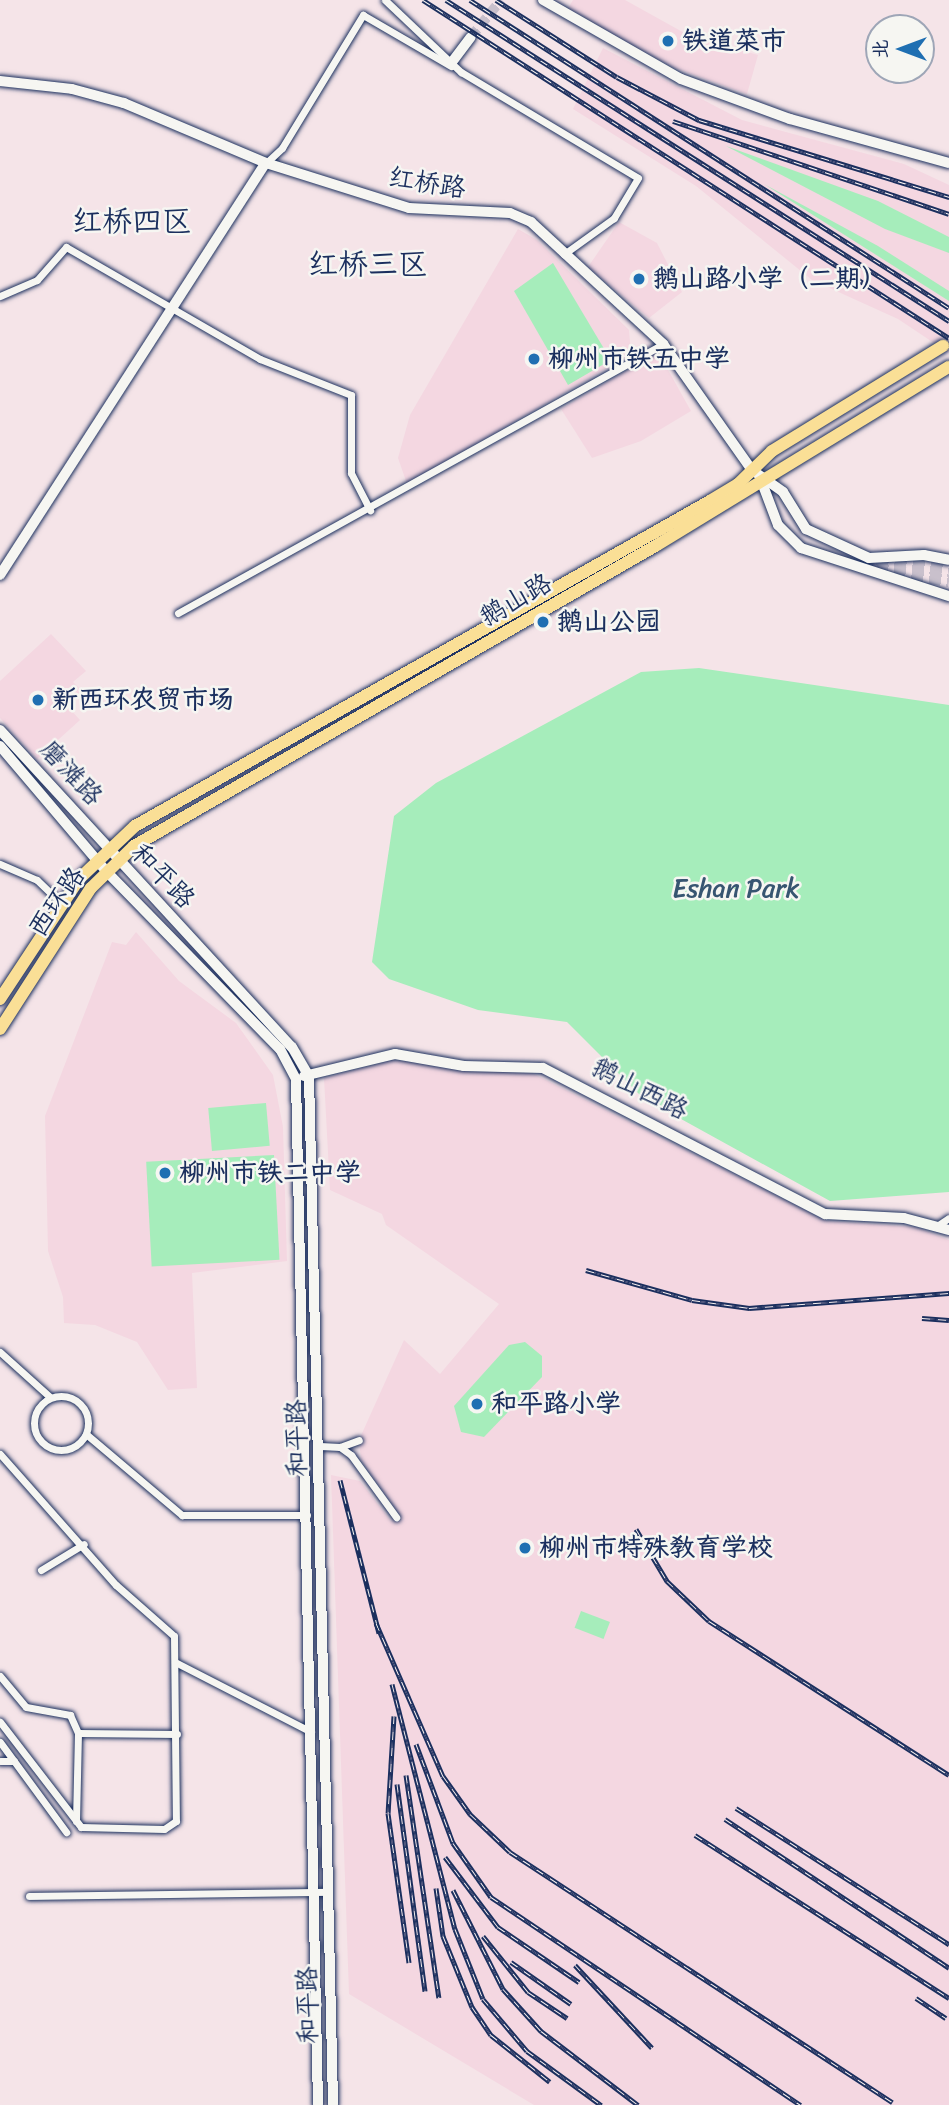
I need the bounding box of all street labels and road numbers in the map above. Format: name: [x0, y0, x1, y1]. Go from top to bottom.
street label: 红桥路: [386, 161, 468, 205]
street label: 鹅山路: [474, 567, 558, 633]
street label: 磨滩路: [33, 734, 109, 812]
street label: 和平路: [125, 837, 201, 915]
street label: 西环路: [22, 861, 92, 943]
street label: 鹅山西路: [587, 1051, 693, 1127]
street label: 和平路: [281, 1399, 313, 1477]
street label: 和平路: [292, 1966, 324, 2044]

